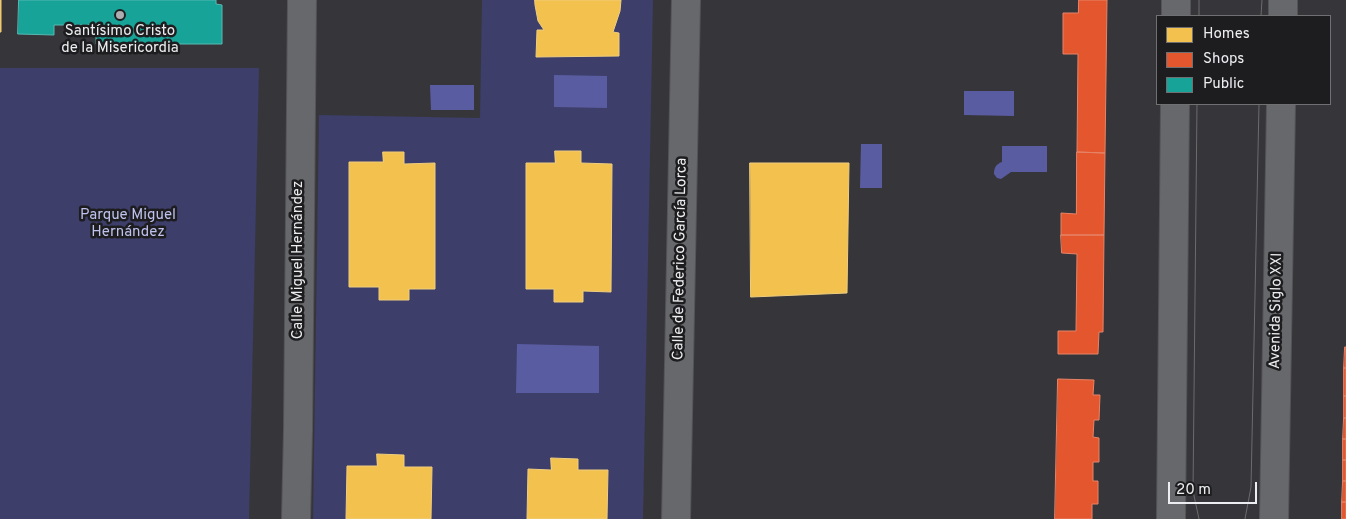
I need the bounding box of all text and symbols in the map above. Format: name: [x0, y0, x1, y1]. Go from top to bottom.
marker: Santísimo Cristo de la Misericordia: [114, 9, 126, 21]
legend: [1156, 15, 1331, 105]
place label: Santísimo Cristo de la Misericordia: [61, 23, 179, 58]
text: Homes: [1203, 25, 1250, 44]
text: Shops: [1203, 50, 1244, 69]
text: Public: [1203, 75, 1244, 94]
street label: Calle de Federico García Lorca: [670, 158, 692, 360]
street label: Calle Miguel Hernández: [290, 181, 308, 339]
park label: Parque Miguel Hernández: [80, 207, 176, 242]
street label: Avenida Siglo XXI: [1267, 253, 1287, 369]
scale bar: [1171, 472, 1260, 504]
text: 20 m: [1176, 481, 1211, 500]

